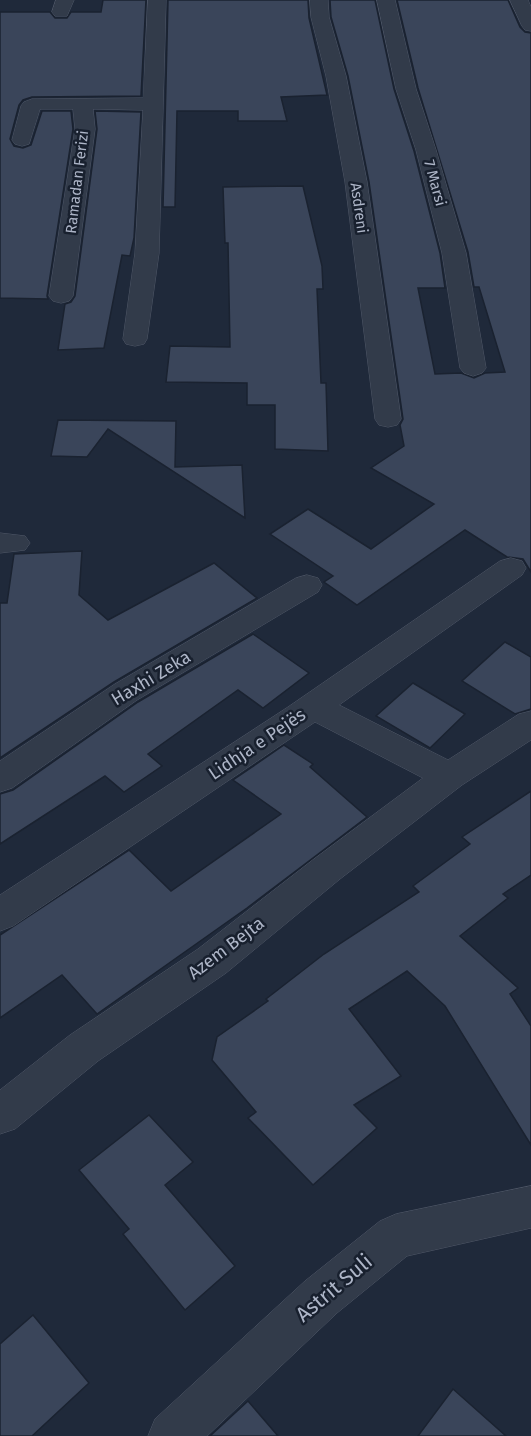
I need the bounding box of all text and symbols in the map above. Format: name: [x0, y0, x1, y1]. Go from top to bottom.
street label: Ramadan Ferizi: [62, 129, 92, 235]
street label: 7 Marsi: [420, 158, 450, 208]
street label: Asdreni: [347, 181, 371, 235]
street label: Haxhi Zeka: [107, 646, 195, 710]
street label: Lidhja e Pejës: [204, 703, 310, 785]
street label: Azem Bejta: [183, 912, 269, 984]
street label: Astrit Suli: [290, 1248, 378, 1328]

